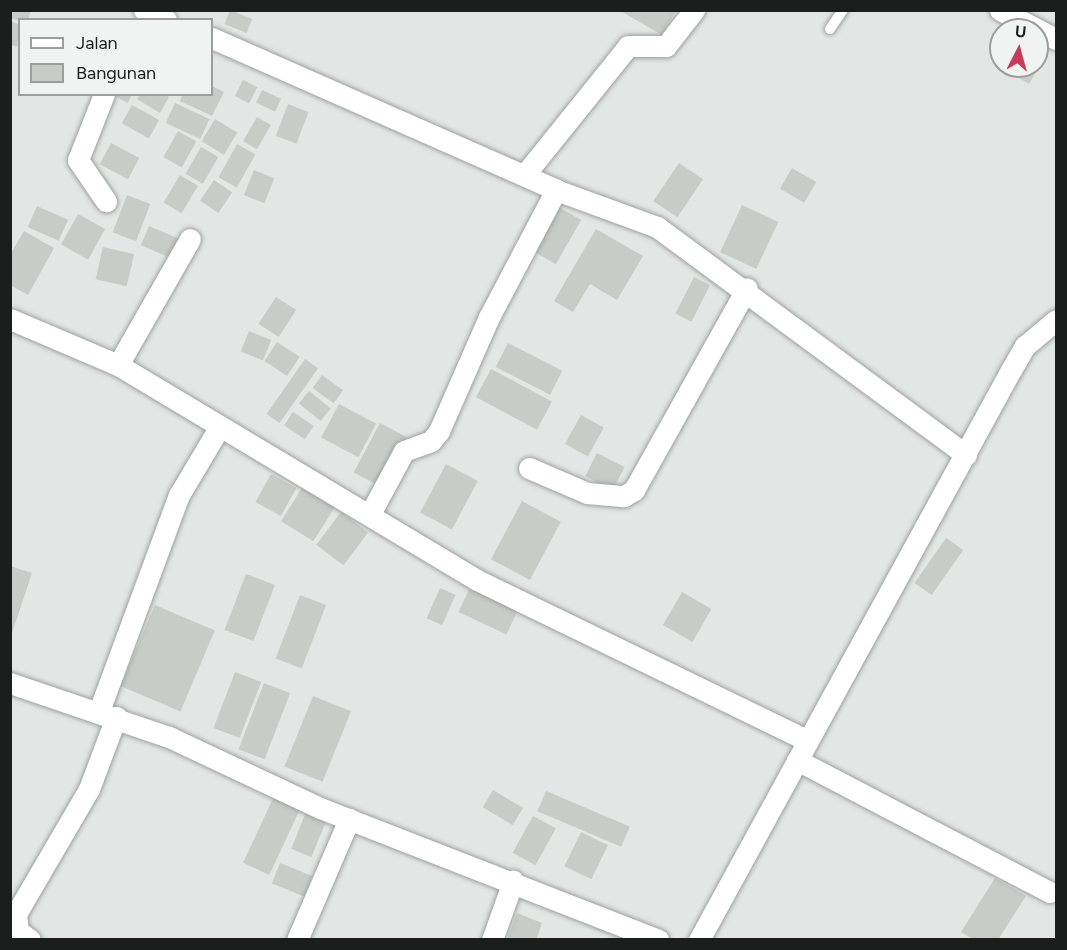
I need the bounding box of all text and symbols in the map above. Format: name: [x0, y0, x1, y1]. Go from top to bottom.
legend: [18, 18, 213, 96]
north arrow: [989, 18, 1049, 78]
text: U: [1014, 22, 1027, 42]
text: Jalan: [76, 32, 118, 54]
text: Bangunan: [76, 62, 156, 84]

